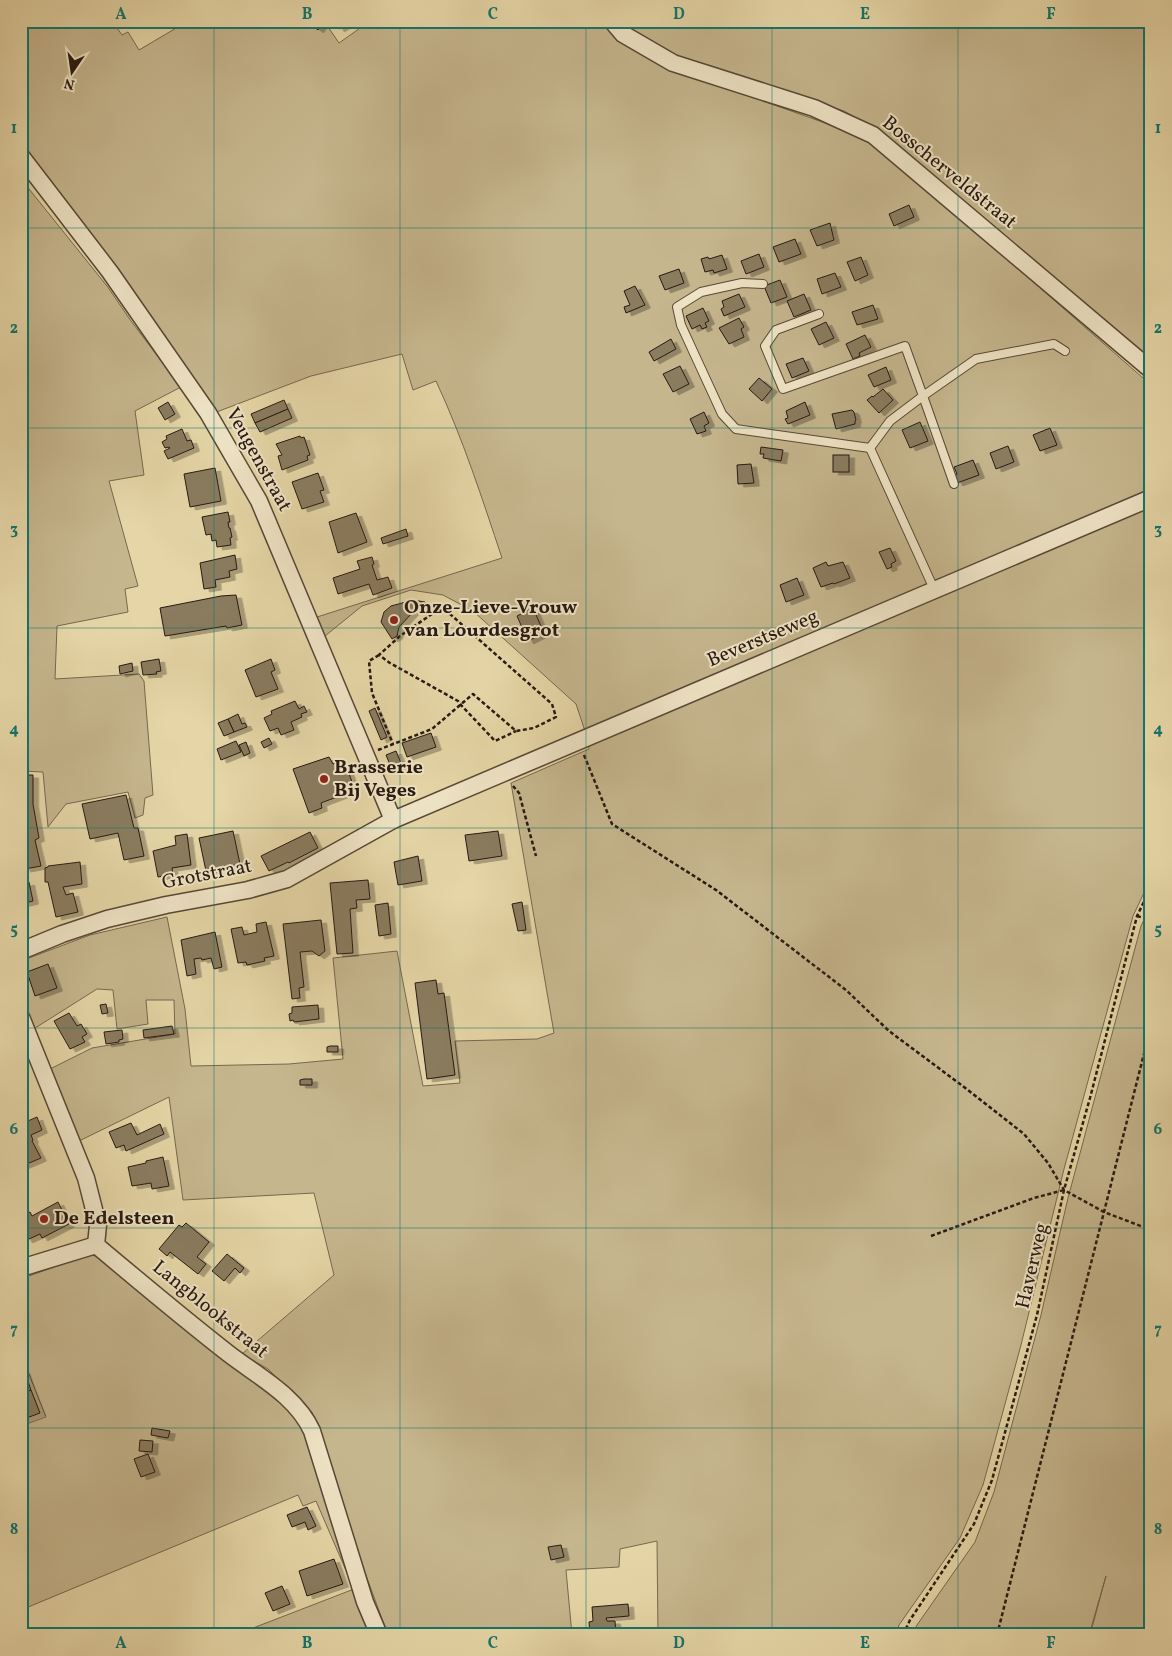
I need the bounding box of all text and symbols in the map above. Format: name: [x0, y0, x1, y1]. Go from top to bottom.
text: A: [115, 4, 127, 26]
text: B: [302, 4, 313, 26]
text: C: [488, 4, 498, 26]
text: D: [673, 4, 685, 26]
text: E: [860, 4, 870, 26]
text: F: [1046, 4, 1056, 26]
north arrow: [48, 48, 98, 98]
text: N: [62, 73, 77, 94]
street label: Bosscherveldstraat: [876, 110, 1022, 236]
text: 1: [11, 118, 17, 140]
text: 1: [1155, 118, 1161, 140]
text: 2: [10, 318, 18, 340]
text: 2: [1154, 318, 1162, 340]
street label: Veugenstraat: [218, 403, 298, 517]
text: 3: [10, 519, 18, 541]
text: 3: [1154, 519, 1162, 541]
place label: Onze-Lieve-Vrouw van Lourdesgrot: [404, 594, 577, 645]
street label: Beverstseweg: [703, 603, 823, 675]
marker: Onze-Lieve-Vrouw van Lourdesgrot: [388, 614, 400, 626]
text: 4: [9, 719, 19, 741]
text: 4: [1153, 719, 1163, 741]
place label: Brasserie Bij Veges: [334, 754, 423, 805]
marker: Brasserie Bij Veges: [318, 773, 330, 785]
street label: Grotstraat: [160, 853, 254, 897]
text: 5: [10, 919, 18, 941]
text: 5: [1154, 919, 1162, 941]
text: 6: [10, 1119, 19, 1141]
text: 6: [1154, 1119, 1163, 1141]
place label: De Edelsteen: [54, 1205, 175, 1233]
marker: De Edelsteen: [38, 1213, 50, 1225]
street label: Haverweg: [1010, 1220, 1056, 1312]
street label: Langblookstraat: [146, 1254, 274, 1366]
text: 7: [10, 1319, 18, 1341]
text: 7: [1154, 1319, 1162, 1341]
text: 8: [10, 1519, 18, 1541]
text: 8: [1154, 1519, 1162, 1541]
text: A: [115, 1633, 127, 1655]
text: B: [302, 1633, 313, 1655]
text: C: [488, 1633, 498, 1655]
text: D: [673, 1633, 685, 1655]
text: E: [860, 1633, 870, 1655]
text: F: [1046, 1633, 1056, 1655]

